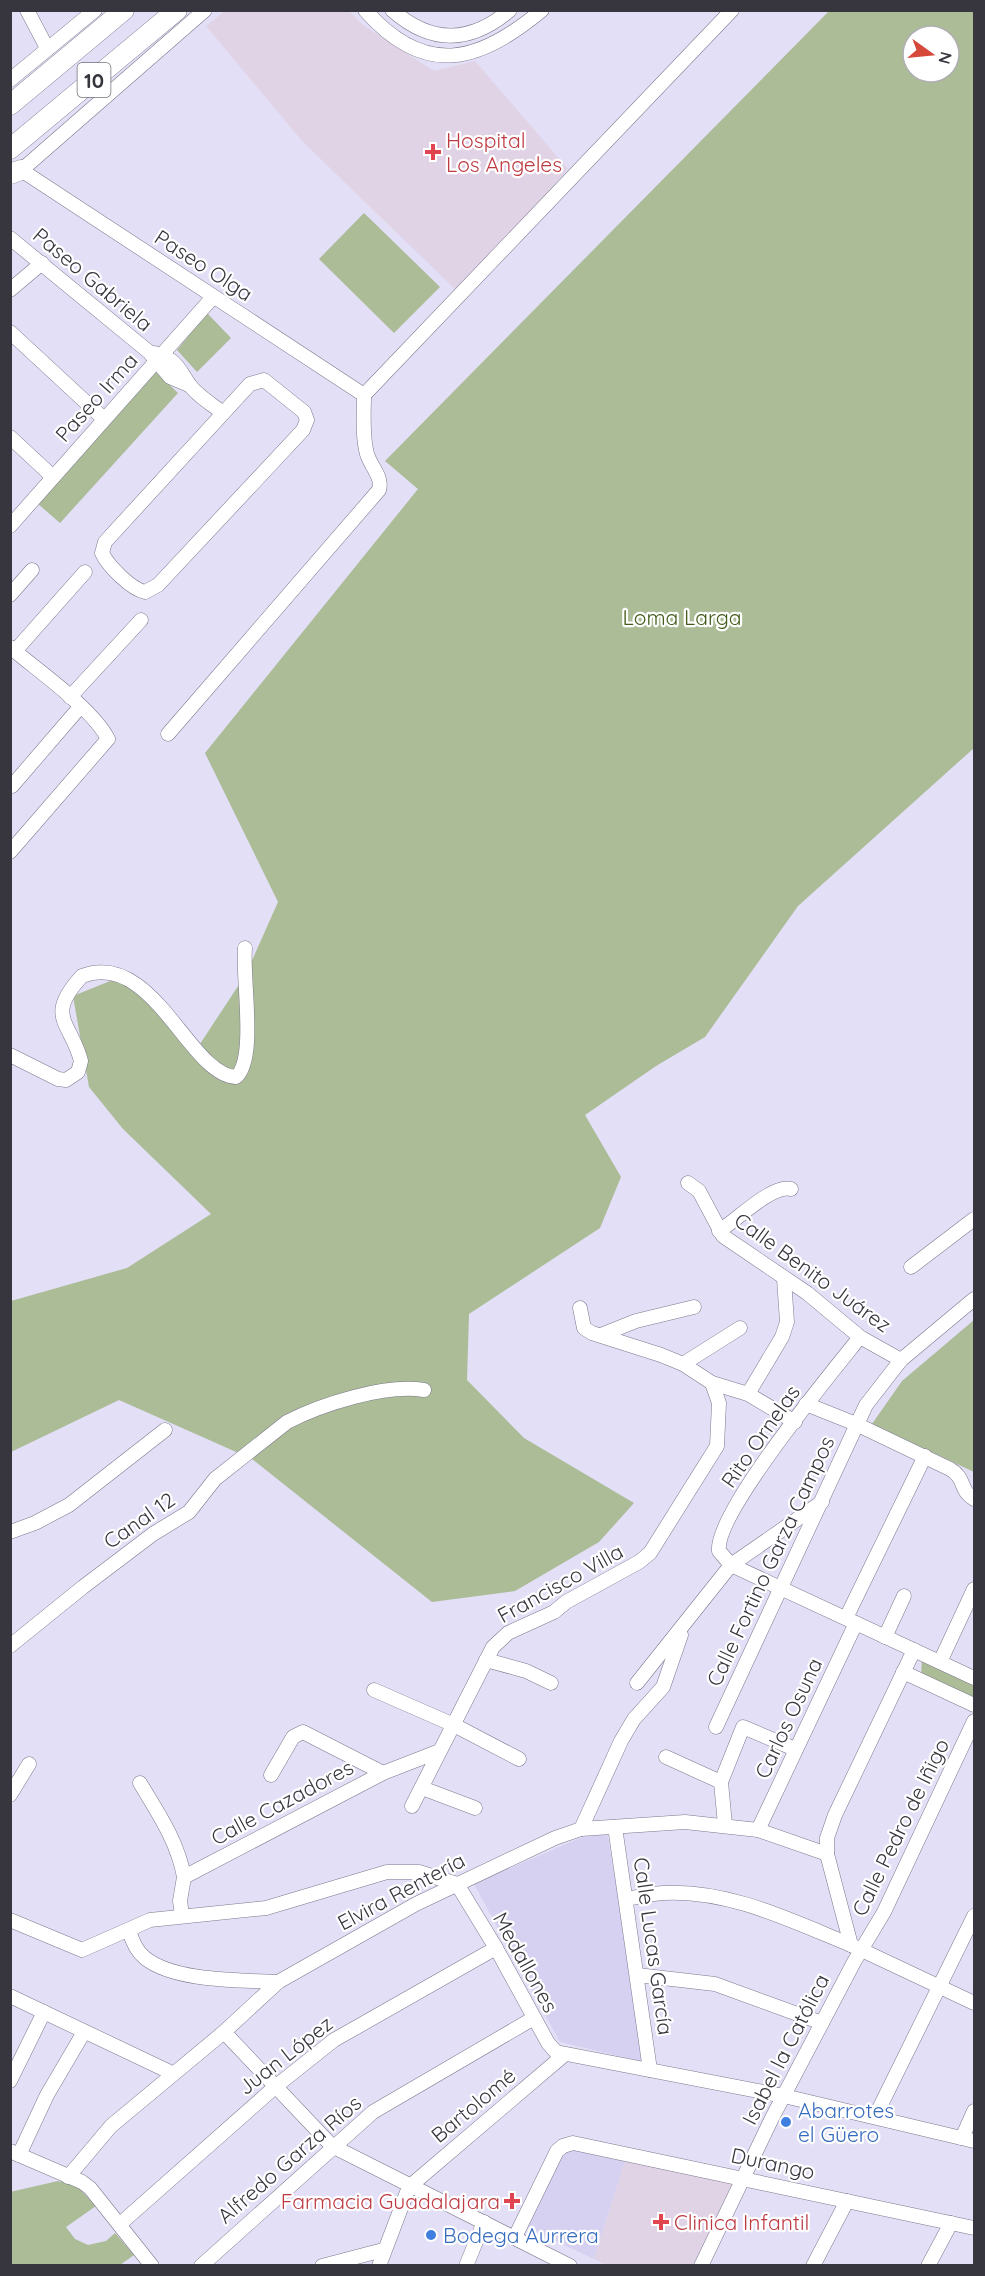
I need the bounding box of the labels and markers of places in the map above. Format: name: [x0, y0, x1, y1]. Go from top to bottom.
place label: Hospital Los Angeles: [446, 127, 562, 177]
marker: Hospital Los Angeles: [424, 143, 442, 161]
place label: Abarrotes el Güero: [798, 2097, 894, 2147]
marker: Abarrotes el Güero: [779, 2115, 793, 2129]
place label: Farmacia Guadalajara: [281, 2188, 500, 2214]
marker: Farmacia Guadalajara: [505, 2194, 519, 2208]
place label: Clinica Infantil: [674, 2209, 809, 2235]
marker: Clinica Infantil: [652, 2213, 670, 2231]
place label: Bodega Aurrera: [443, 2222, 599, 2248]
marker: Bodega Aurrera: [424, 2228, 438, 2242]

